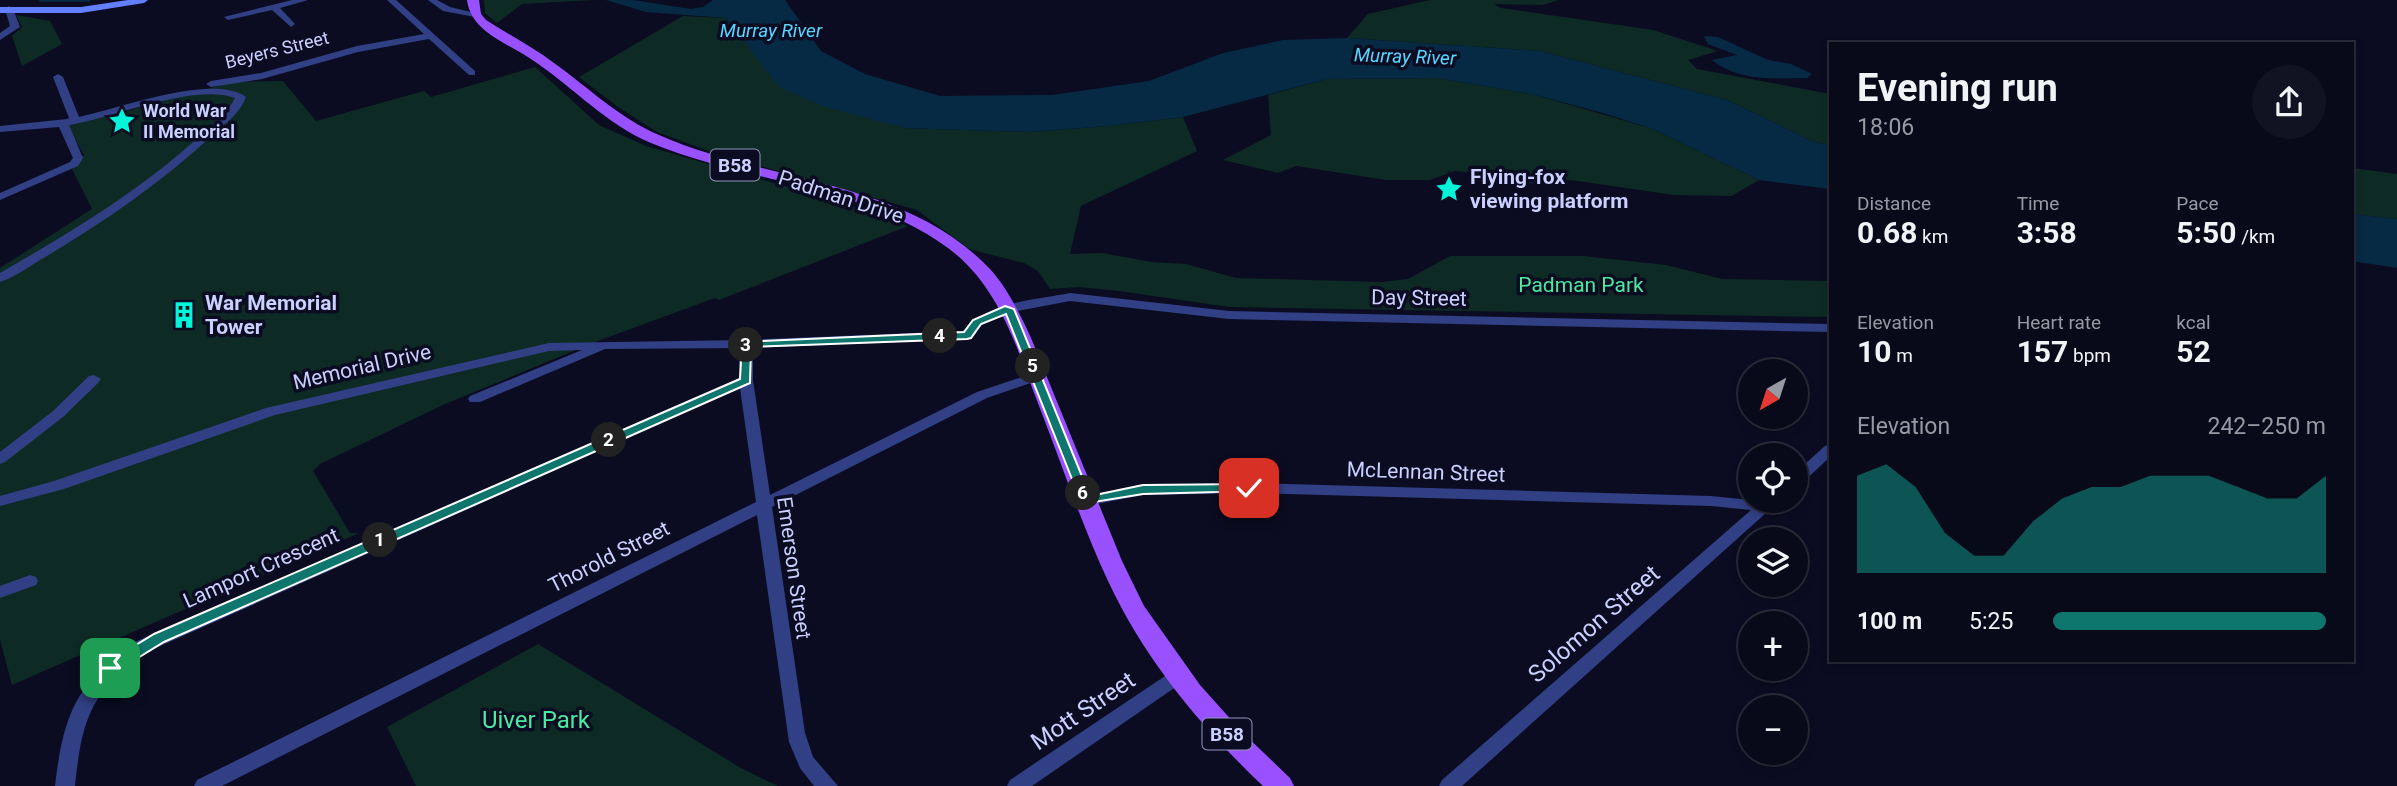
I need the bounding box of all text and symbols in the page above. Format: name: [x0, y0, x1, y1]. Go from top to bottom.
water label: Murray River: [720, 19, 823, 42]
street label: Beyers Street: [223, 26, 331, 73]
water label: Murray River: [1353, 43, 1457, 70]
button: share: [2252, 65, 2326, 139]
text: Evening run: [1857, 66, 2058, 110]
place label: World War II Memorial: [143, 100, 235, 142]
place icon: World War II Memorial: [107, 106, 137, 136]
text: 18:06: [1857, 114, 1914, 141]
road number: B58: [710, 150, 760, 181]
street label: Padman Drive: [775, 165, 907, 229]
place label: Flying-fox viewing platform: [1470, 165, 1628, 213]
place icon: Flying-fox viewing platform: [1434, 174, 1464, 204]
text: Distance: [1857, 192, 1931, 215]
text: Time: [2017, 192, 2059, 215]
text: Pace: [2176, 192, 2219, 215]
text: 0.68: [1857, 215, 1917, 250]
text: 3:58: [2017, 215, 2077, 250]
text: 5:50: [2176, 215, 2236, 250]
text: km: [1917, 225, 1948, 248]
text: /km: [2236, 225, 2275, 248]
park label: Padman Park: [1518, 273, 1644, 297]
street label: Day Street: [1371, 285, 1467, 311]
place label: War Memorial Tower: [205, 291, 337, 339]
building icon: War Memorial Tower: [169, 300, 199, 330]
text: Elevation: [1857, 311, 1934, 334]
text: Heart rate: [2017, 311, 2101, 334]
text: kcal: [2176, 311, 2211, 334]
pin: 4: [922, 318, 958, 354]
text: 4: [934, 324, 945, 347]
pin: 3: [728, 328, 764, 362]
text: 3: [740, 333, 751, 356]
text: 10: [1857, 334, 1891, 369]
text: 157: [2017, 334, 2068, 369]
text: 52: [2176, 334, 2211, 369]
street label: Memorial Drive: [291, 339, 433, 395]
text: m: [1891, 344, 1913, 367]
text: bpm: [2068, 344, 2111, 367]
pin: 5: [1016, 348, 1050, 384]
text: 5: [1027, 354, 1038, 377]
north arrow: [1738, 359, 1808, 429]
map controls: [1738, 359, 1808, 765]
text: Elevation: [1857, 413, 1950, 440]
text: 242–250 m: [2207, 413, 2326, 440]
pin: 2: [592, 422, 626, 458]
text: 2: [603, 428, 614, 451]
button: locate: [1738, 443, 1808, 513]
street label: McLennan Street: [1346, 457, 1506, 487]
pin: [1219, 458, 1279, 518]
icon: check: [1230, 469, 1268, 507]
pin: 6: [1066, 476, 1100, 510]
text: 6: [1077, 481, 1088, 504]
street label: Emerson Street: [772, 495, 816, 641]
street label: Thorold Street: [545, 516, 674, 598]
pin: 1: [362, 522, 398, 558]
street label: Lamport Crescent: [179, 523, 343, 613]
button: layers: [1738, 527, 1808, 597]
text: 1: [374, 528, 385, 551]
street label: Solomon Street: [1523, 559, 1665, 689]
text: 100 m: [1857, 608, 1922, 635]
text: 5:25: [1969, 608, 2013, 635]
button: +: [1738, 611, 1808, 681]
pin: [80, 638, 140, 698]
icon: arrive: [91, 649, 129, 687]
street label: Mott Street: [1026, 666, 1141, 756]
button: −: [1738, 695, 1808, 765]
park label: Uiver Park: [482, 706, 591, 734]
road number: B58: [1202, 719, 1252, 750]

